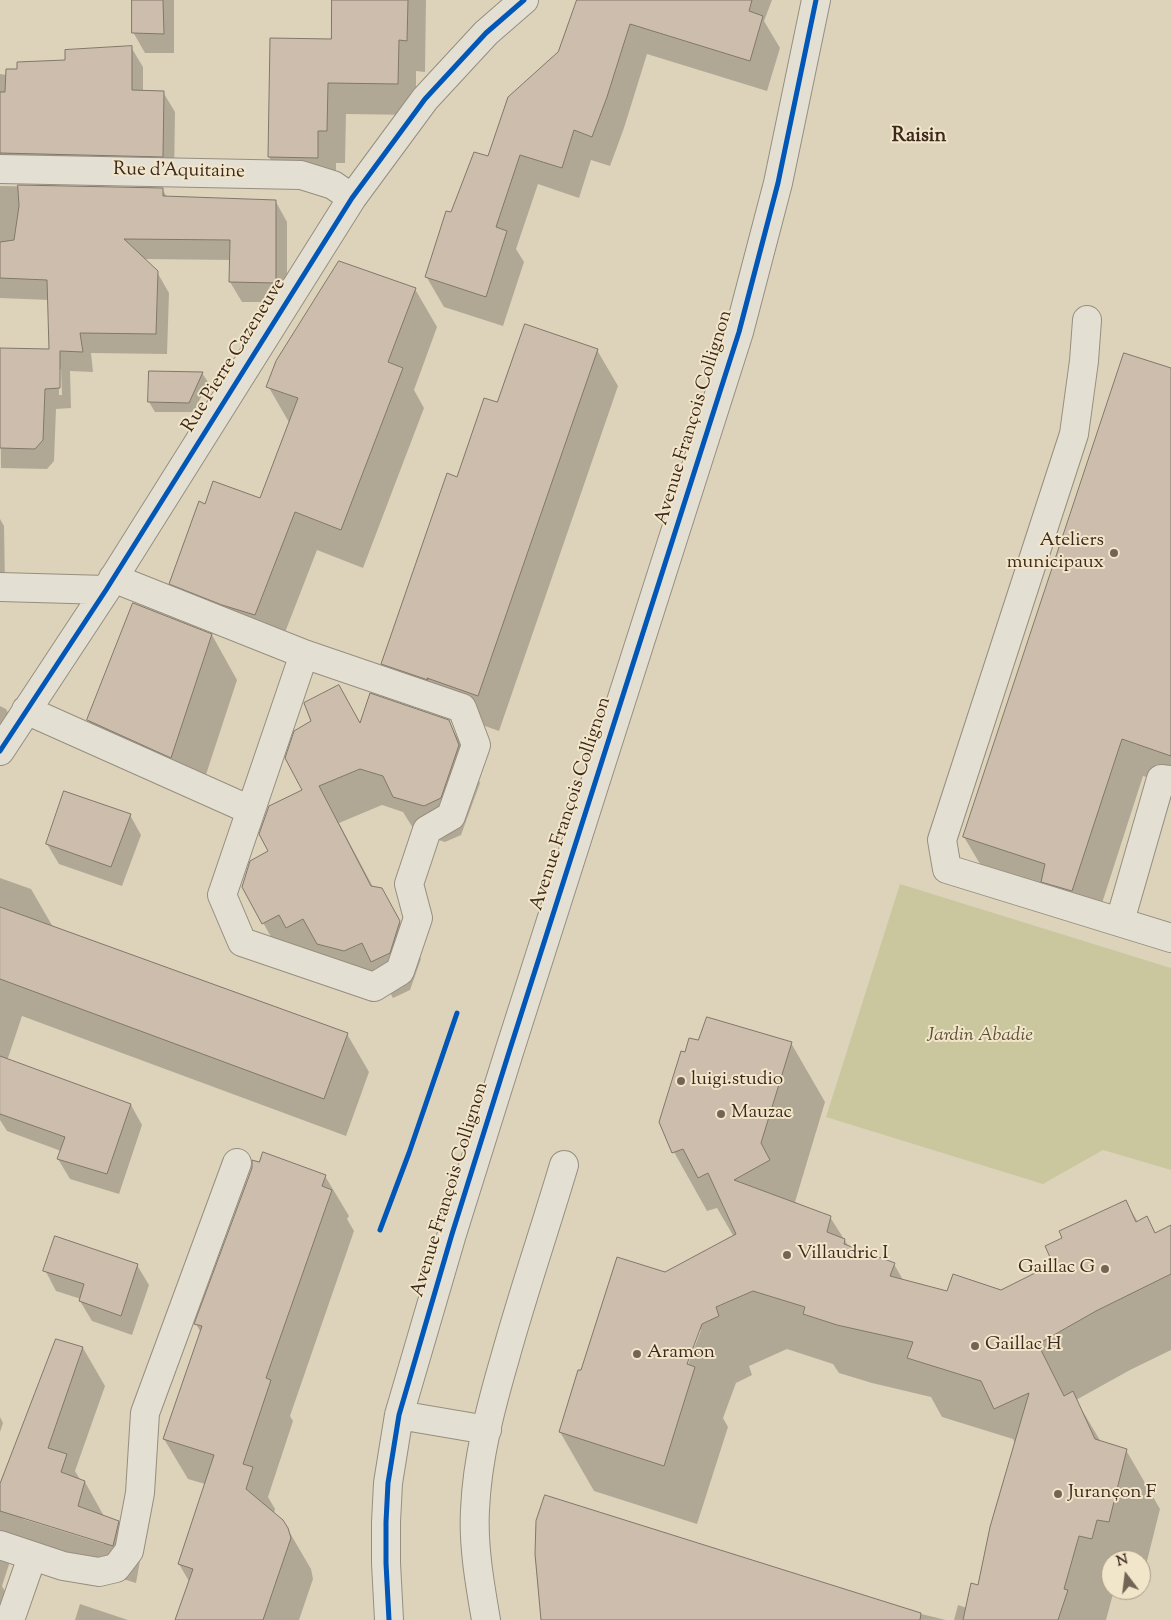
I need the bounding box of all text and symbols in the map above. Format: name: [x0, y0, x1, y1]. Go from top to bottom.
district label: Raisin: [892, 126, 946, 150]
street label: Rue d'Aquitaine: [113, 159, 245, 185]
street label: Rue Pierre Cazeneuve: [178, 275, 292, 437]
street label: Avenue François Collignon: [651, 308, 739, 528]
place label: Ateliers municipaux: [1007, 531, 1104, 575]
marker: Ateliers municipaux: [1108, 547, 1120, 559]
street label: Avenue François Collignon: [527, 694, 617, 914]
park label: Jardin Abadie: [927, 1026, 1033, 1048]
place label: luigi.studio: [691, 1070, 783, 1092]
marker: luigi.studio: [675, 1075, 687, 1087]
street label: Avenue François Collignon: [407, 1080, 495, 1300]
place label: Mauzac: [731, 1103, 792, 1125]
marker: Mauzac: [715, 1108, 727, 1120]
place label: Villaudric I: [797, 1244, 888, 1266]
marker: Villaudric I: [781, 1249, 793, 1261]
place label: Gaillac G: [1018, 1258, 1095, 1280]
marker: Gaillac G: [1099, 1263, 1111, 1275]
place label: Gaillac H: [985, 1335, 1061, 1357]
marker: Gaillac H: [969, 1340, 981, 1352]
place label: Aramon: [647, 1343, 715, 1365]
marker: Aramon: [631, 1348, 643, 1360]
place label: Jurançon F: [1068, 1483, 1156, 1505]
marker: Jurançon F: [1052, 1488, 1064, 1500]
north arrow: [1101, 1550, 1151, 1600]
text: N: [1114, 1550, 1130, 1573]

